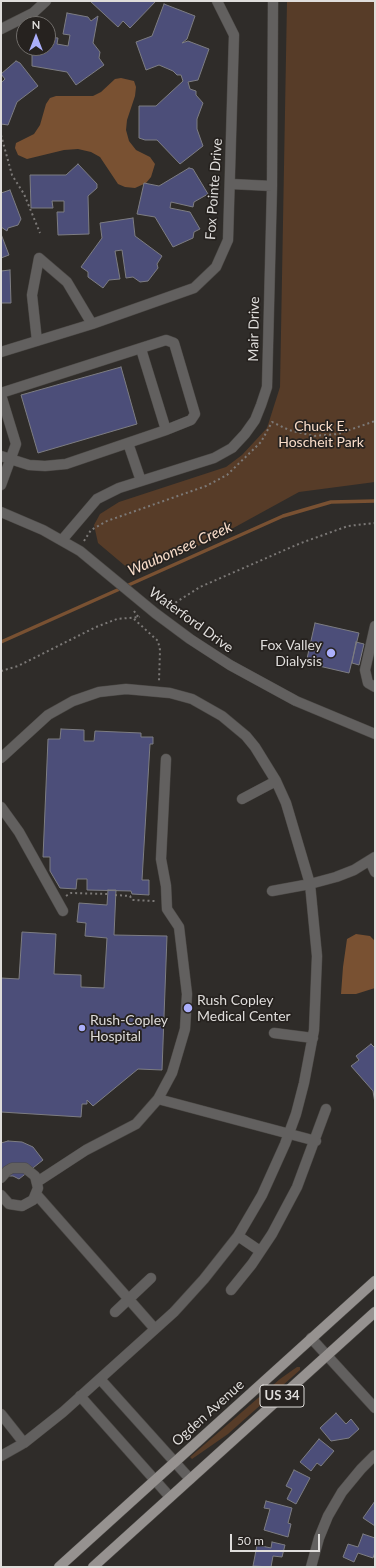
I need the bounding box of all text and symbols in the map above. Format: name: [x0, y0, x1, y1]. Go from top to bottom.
north arrow: [16, 16, 56, 56]
text: N: [32, 18, 40, 31]
street label: Fox Pointe Drive: [202, 138, 226, 240]
street label: Mair Drive: [245, 296, 263, 362]
park label: Chuck E. Hoscheit Park: [278, 418, 364, 450]
water label: Waubonsee Creek: [125, 518, 235, 580]
street label: Waterford Drive: [145, 584, 237, 656]
place label: Fox Valley Dialysis: [260, 637, 322, 670]
marker: Fox Valley Dialysis: [325, 647, 337, 659]
place label: Rush Copley Medical Center: [197, 992, 291, 1024]
marker: Rush Copley Medical Center: [182, 1002, 194, 1014]
place label: Rush-Copley Hospital: [90, 1012, 168, 1044]
marker: Rush-Copley Hospital: [77, 1023, 87, 1033]
street label: Ogden Avenue: [168, 1376, 248, 1450]
road number: US 34: [260, 1385, 304, 1407]
scale bar: [232, 1526, 322, 1552]
text: 50 m: [237, 1533, 264, 1548]

